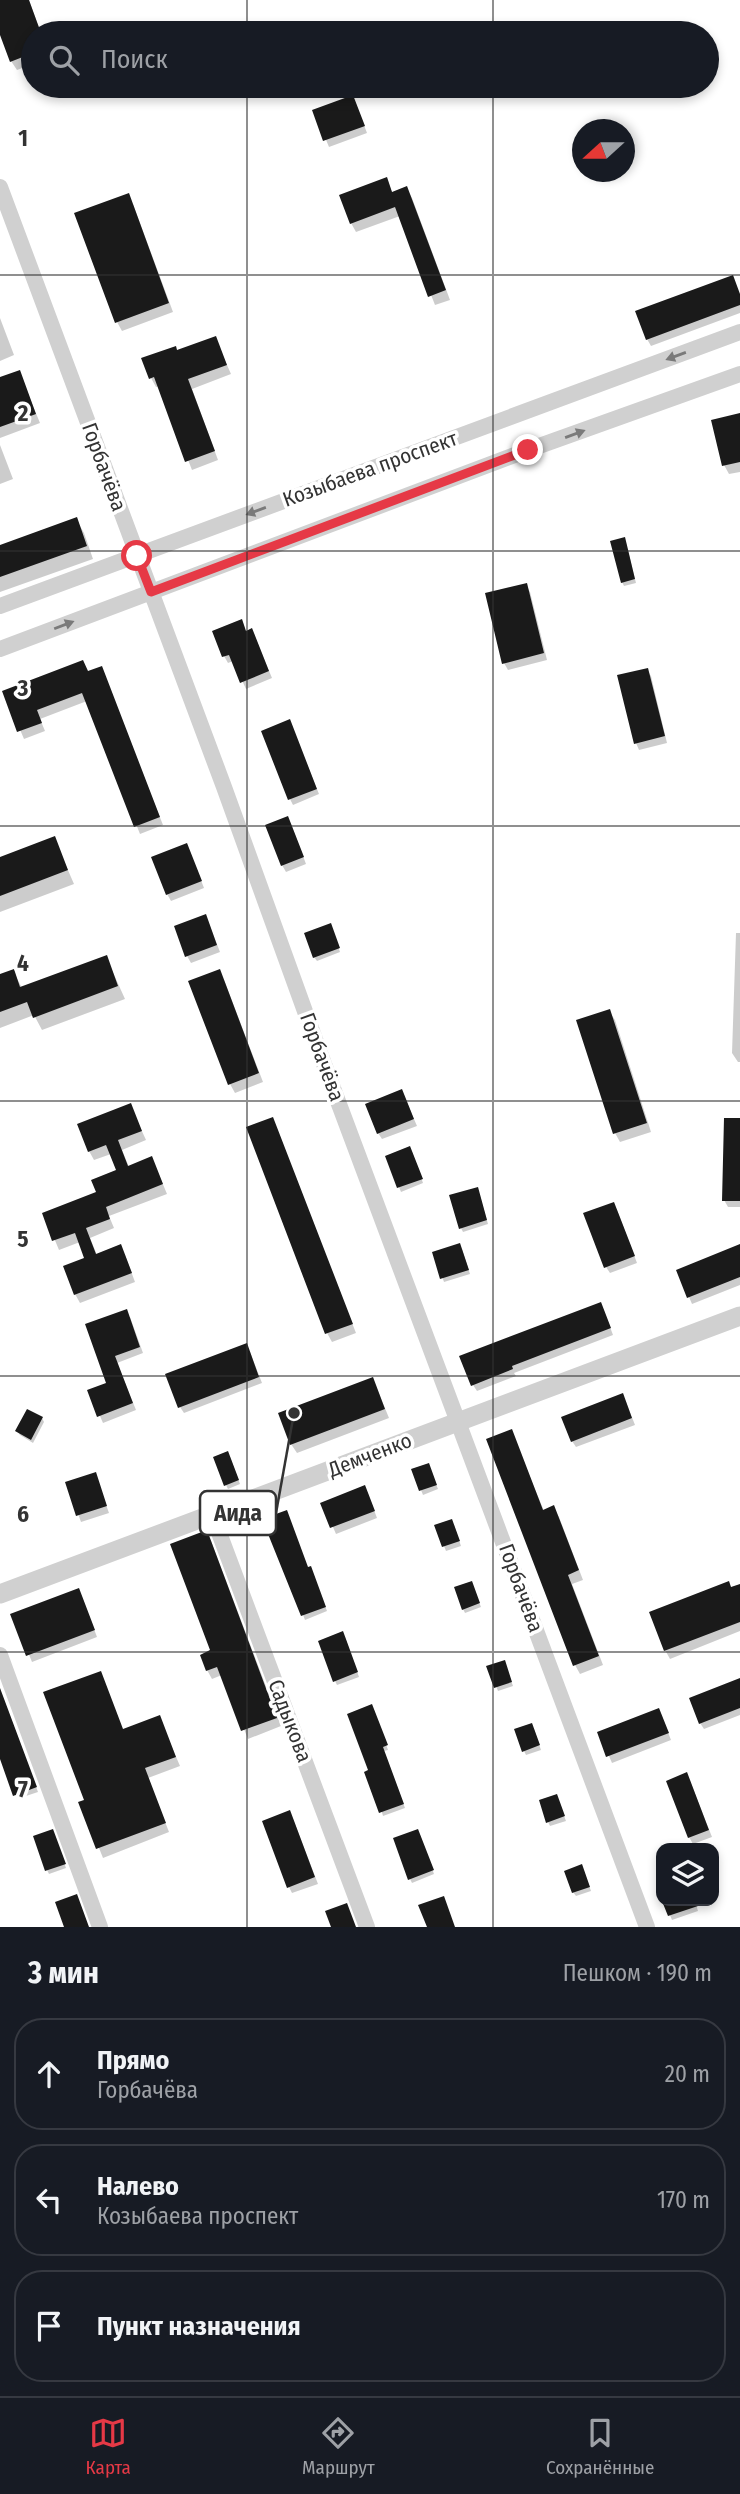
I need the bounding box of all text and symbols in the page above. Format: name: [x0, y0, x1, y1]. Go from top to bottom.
search box: [21, 21, 719, 98]
icon: search: [45, 41, 83, 79]
text: Поиск: [101, 44, 168, 75]
north arrow: [572, 119, 635, 182]
text: 1: [18, 124, 28, 152]
one-way arrow: [665, 351, 686, 362]
text: 2: [17, 399, 29, 427]
street label: Горбачёва: [76, 419, 132, 515]
street label: Козыбаева проспект: [279, 425, 461, 513]
one-way arrow: [565, 428, 586, 439]
route end: [512, 434, 543, 465]
one-way arrow: [245, 506, 266, 517]
route start: [121, 540, 152, 571]
one-way arrow: [53, 619, 74, 630]
text: 3: [17, 674, 29, 702]
text: 4: [17, 949, 29, 977]
street label: Горбачёва: [294, 1009, 350, 1105]
text: 5: [17, 1225, 29, 1253]
street label: Демченко: [324, 1427, 415, 1483]
callout: Аида: [200, 1491, 276, 1535]
text: Аида: [213, 1499, 262, 1527]
text: 6: [17, 1500, 29, 1528]
street label: Горбачёва: [493, 1540, 549, 1636]
street label: Садыкова: [262, 1676, 318, 1766]
text: 7: [18, 1775, 28, 1803]
map controls: [656, 1843, 719, 1906]
button: layers: [656, 1843, 719, 1906]
text: 3 мин: [28, 1955, 99, 1991]
text: Пешком · 190 m: [563, 1959, 712, 1987]
text: Прямо: [97, 2045, 169, 2076]
icon: ahead: [30, 2055, 68, 2093]
text: 20 m: [665, 2060, 710, 2088]
text: Горбачёва: [97, 2076, 198, 2104]
text: Налево: [97, 2171, 179, 2202]
icon: left: [30, 2181, 68, 2219]
text: 170 m: [657, 2186, 710, 2214]
text: Козыбаева проспект: [97, 2202, 298, 2230]
icon: arrive: [30, 2307, 68, 2345]
text: Пункт назначения: [97, 2311, 301, 2342]
tab: Карта: [86, 2414, 131, 2479]
tab: Маршрут: [302, 2414, 375, 2479]
tab: Сохранённые: [546, 2414, 654, 2479]

